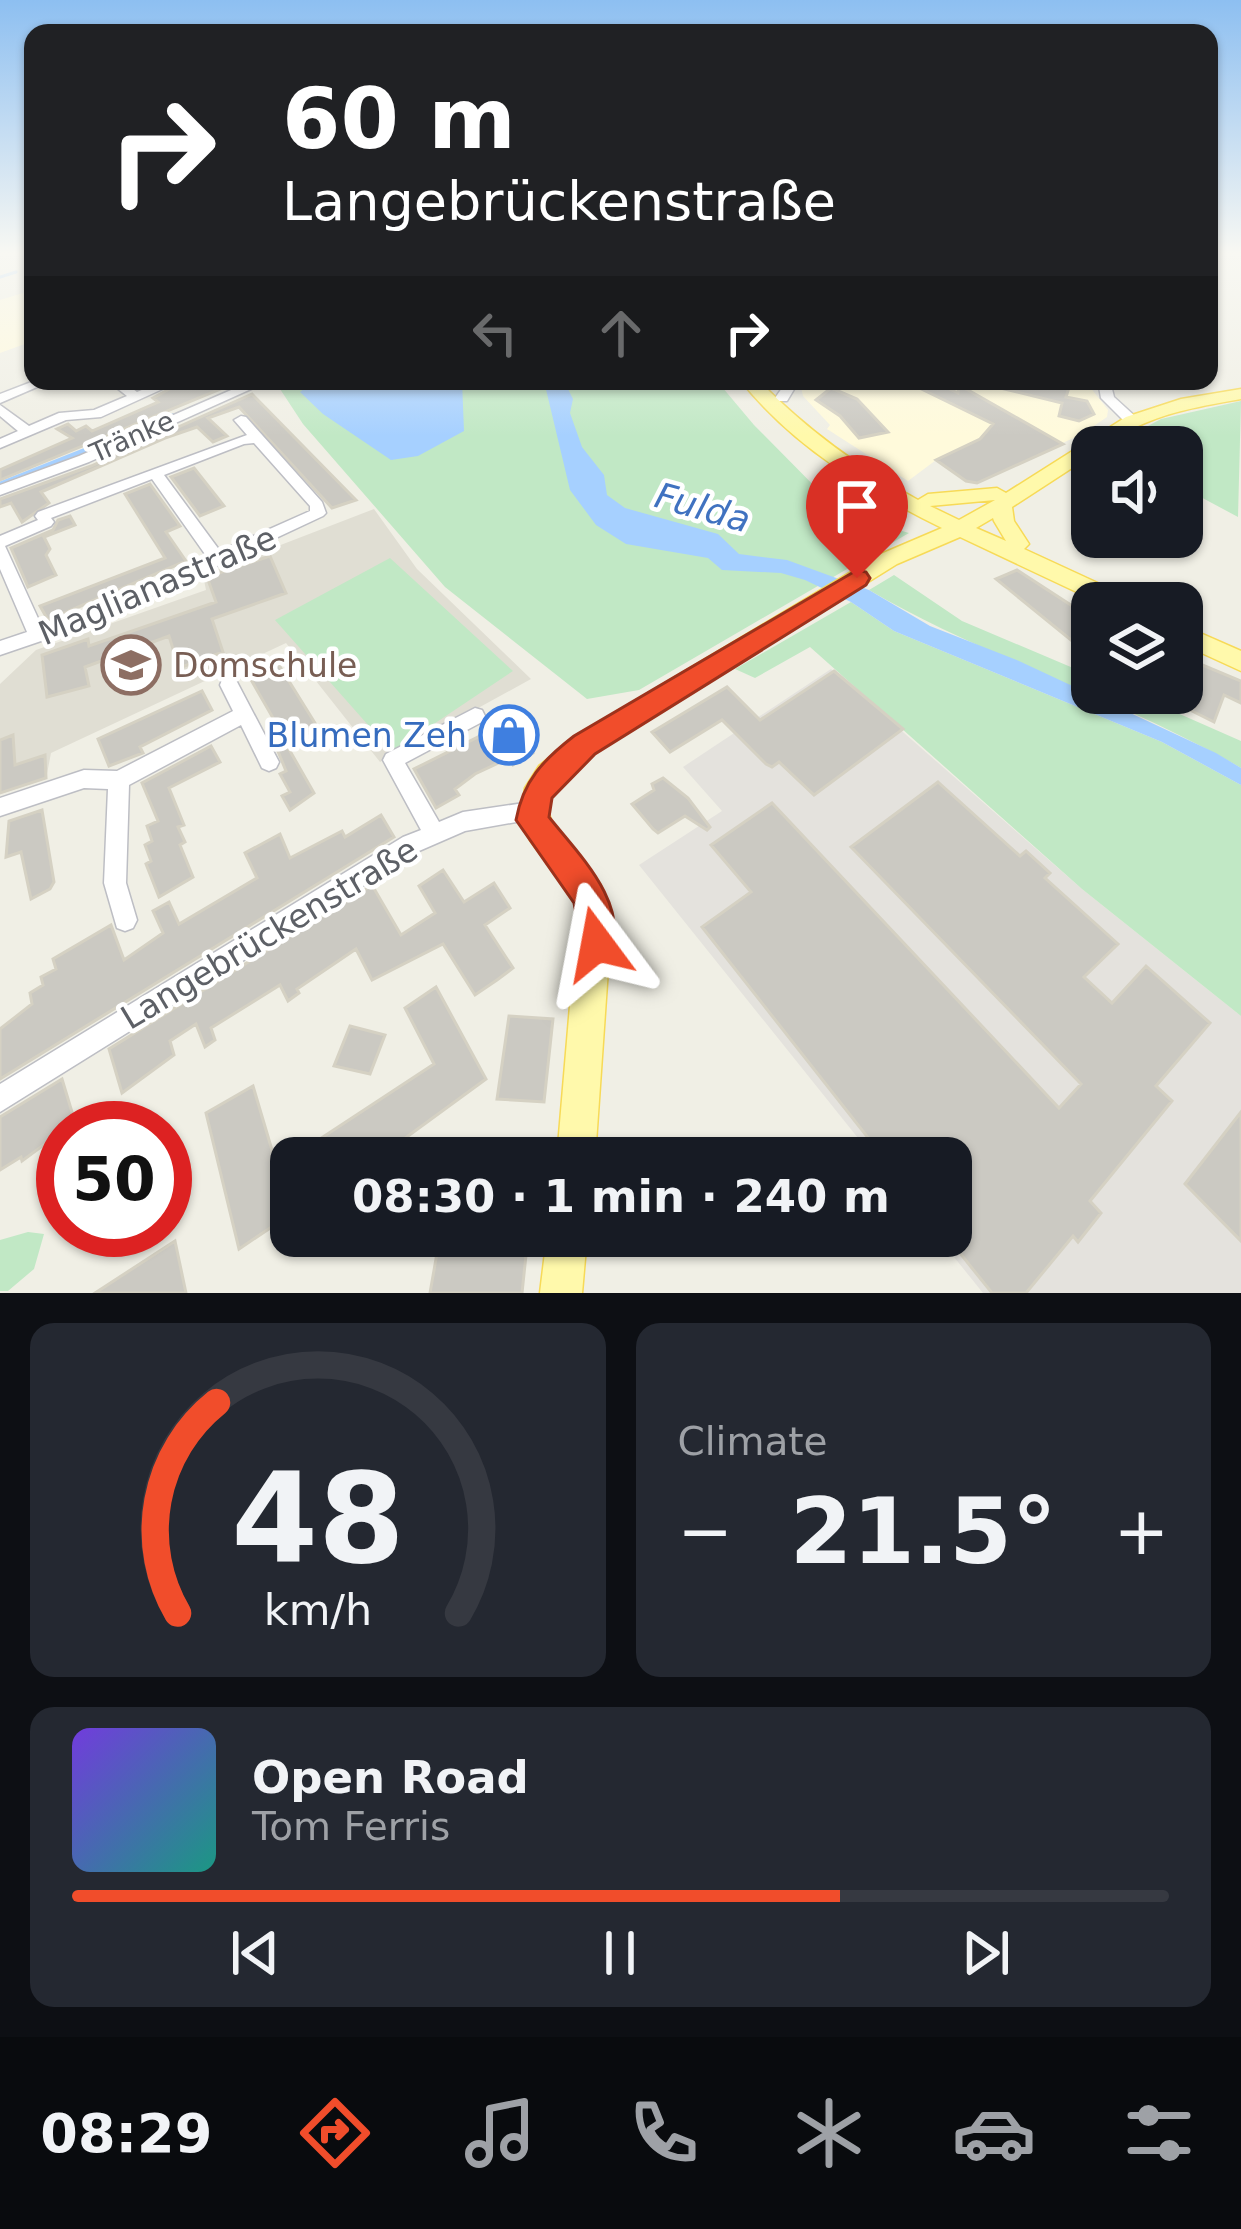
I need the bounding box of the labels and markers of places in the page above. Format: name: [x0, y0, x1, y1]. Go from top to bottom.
pin: [806, 455, 908, 578]
school or university icon: Domschule: [100, 634, 162, 696]
place label: Domschule: [173, 646, 357, 685]
shop icon: Blumen Zeh: [478, 704, 540, 766]
place label: Blumen Zeh: [267, 716, 467, 755]

